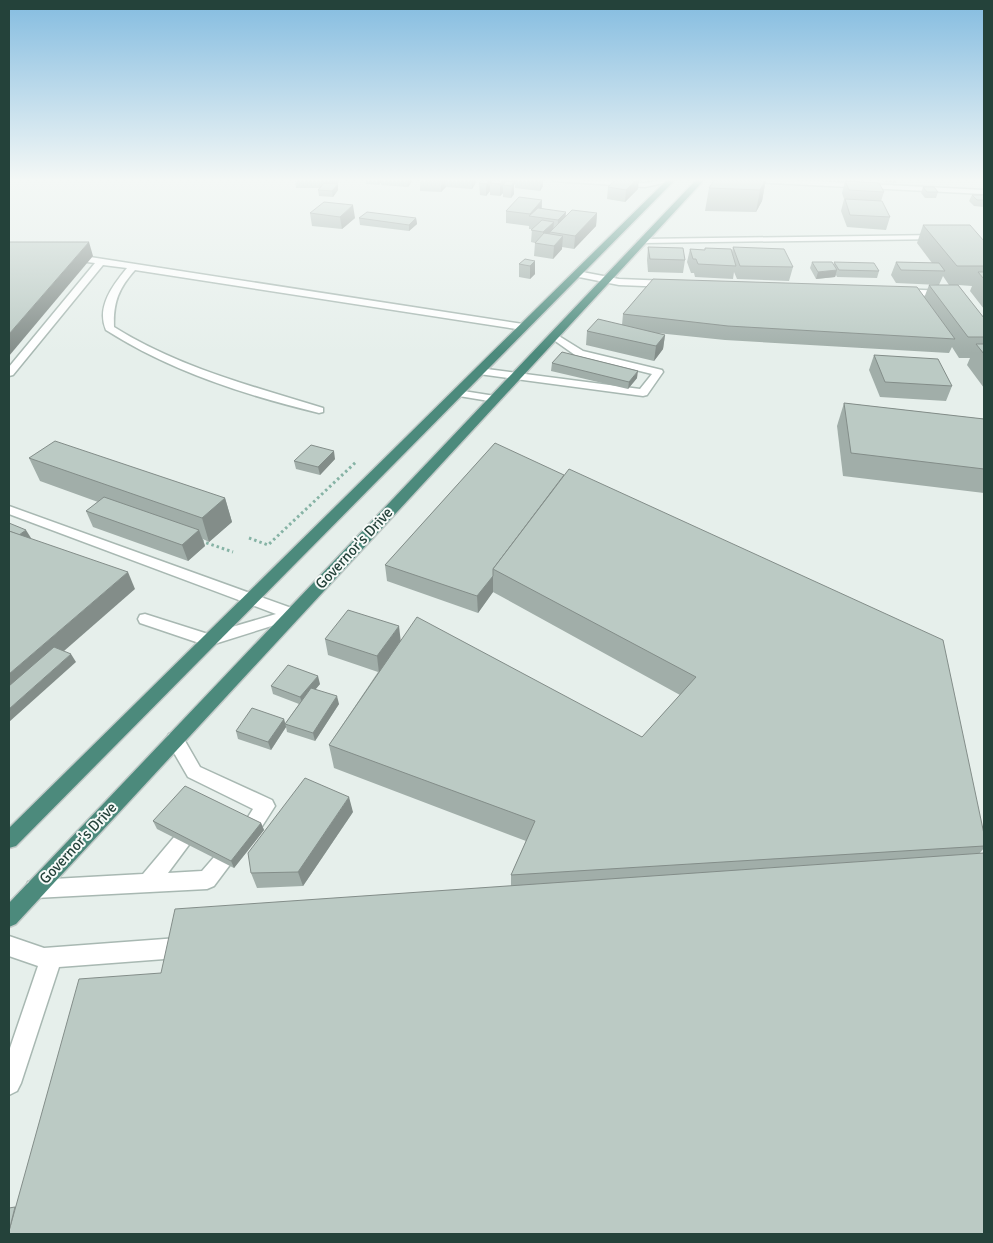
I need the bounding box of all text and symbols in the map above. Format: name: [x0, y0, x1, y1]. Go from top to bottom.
street label: Governor's Drive: [312, 503, 396, 593]
street label: Governor's Drive: [36, 798, 120, 888]

